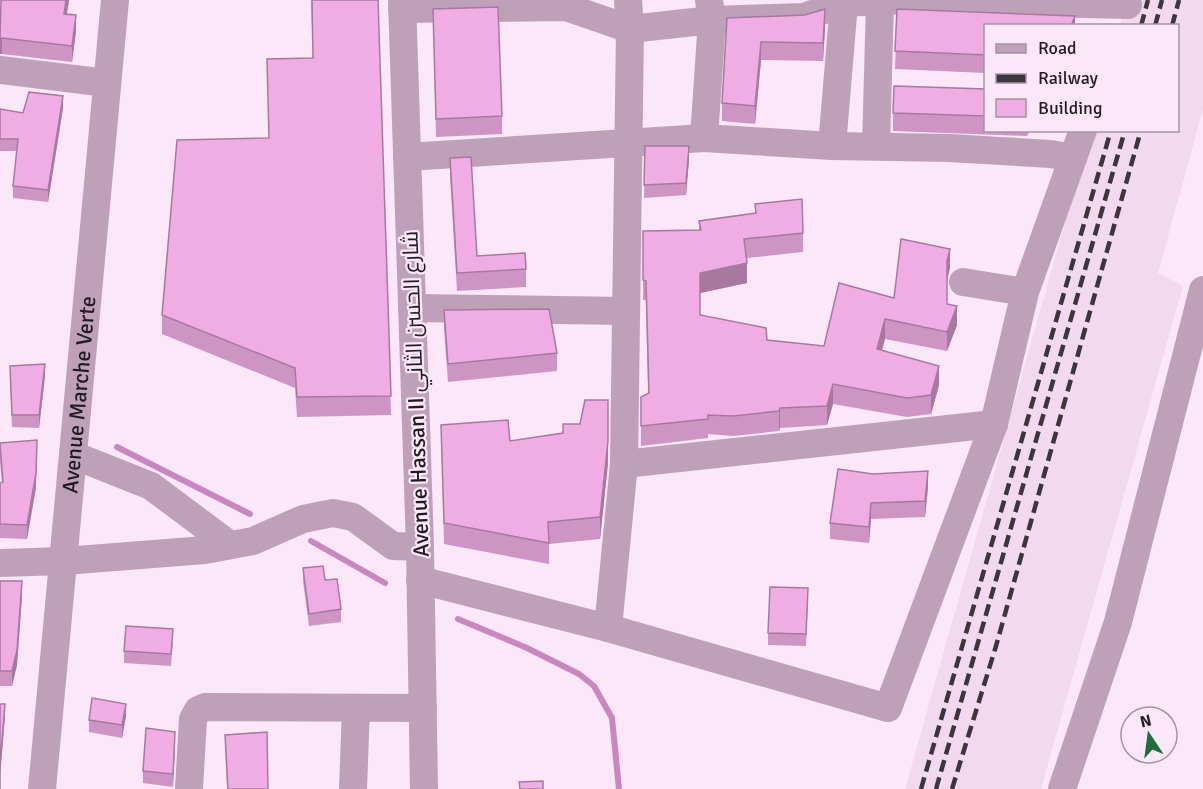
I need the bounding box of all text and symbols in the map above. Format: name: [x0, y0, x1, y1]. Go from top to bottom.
legend: [984, 24, 1179, 132]
text: Road: [1038, 37, 1077, 59]
text: Railway: [1038, 67, 1099, 89]
text: Building: [1038, 97, 1102, 119]
street label: Avenue Hassan II شارع الحسن الثاني: [396, 230, 438, 558]
street label: Avenue Marche Verte: [56, 295, 102, 495]
north arrow: [1119, 705, 1179, 765]
text: N: [1138, 710, 1154, 732]

